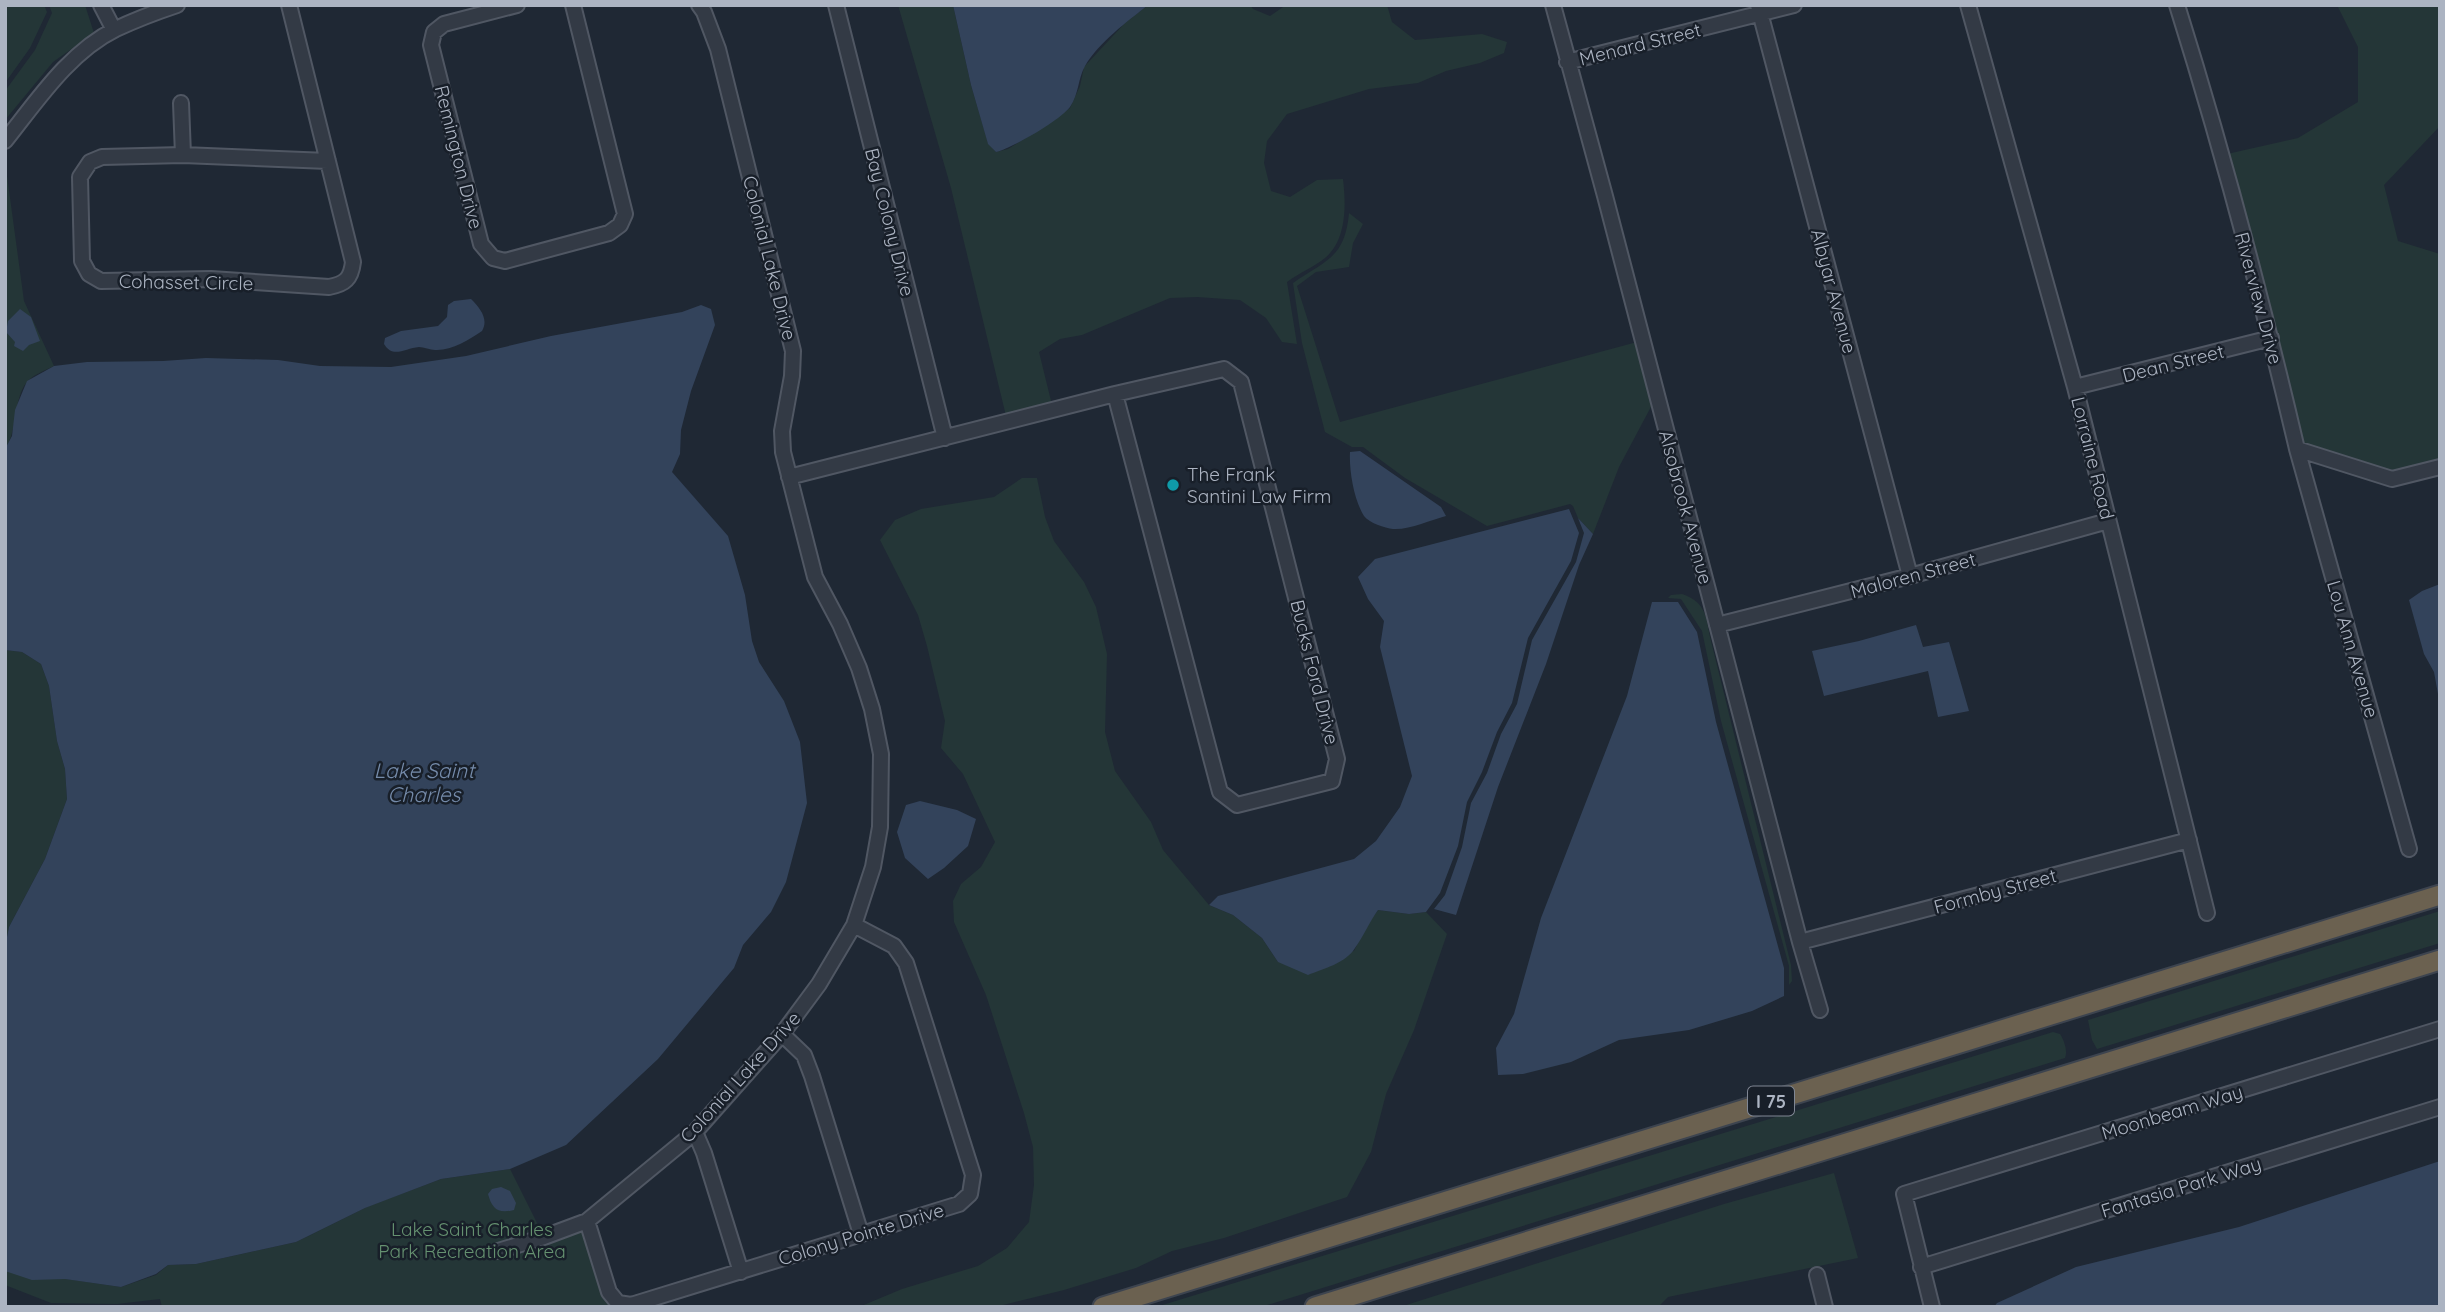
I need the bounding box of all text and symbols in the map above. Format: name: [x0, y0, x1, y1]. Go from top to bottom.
street label: Menard Street: [1577, 17, 1703, 71]
street label: Remington Drive: [430, 83, 488, 231]
street label: Bay Colony Drive: [860, 145, 920, 299]
street label: Colonial Lake Drive: [738, 173, 802, 343]
street label: Albyar Avenue: [1806, 226, 1862, 356]
street label: Riverview Drive: [2230, 229, 2288, 367]
street label: Cohasset Circle: [119, 269, 253, 295]
street label: Dean Street: [2120, 339, 2226, 387]
street label: Lorraine Road: [2066, 394, 2120, 522]
street label: Alsobrook Avenue: [1654, 427, 1718, 587]
place label: The Frank Santini Law Firm: [1187, 462, 1331, 508]
marker: The Frank Santini Law Firm: [1165, 477, 1181, 493]
street label: Maloren Street: [1848, 547, 1978, 603]
street label: Lou Ann Avenue: [2322, 577, 2384, 721]
street label: Bucks Ford Drive: [1285, 597, 1345, 747]
water label: Lake Saint Charles: [374, 757, 477, 807]
street label: Formby Street: [1931, 863, 2059, 919]
street label: Colonial Lake Drive: [675, 1006, 805, 1148]
street label: Moonbeam Way: [2098, 1079, 2246, 1145]
road number: I 75: [1748, 1086, 1794, 1116]
street label: Fantasia Park Way: [2098, 1151, 2264, 1223]
street label: Colony Pointe Drive: [775, 1197, 947, 1271]
park label: Lake Saint Charles Park Recreation Area: [378, 1217, 566, 1263]

